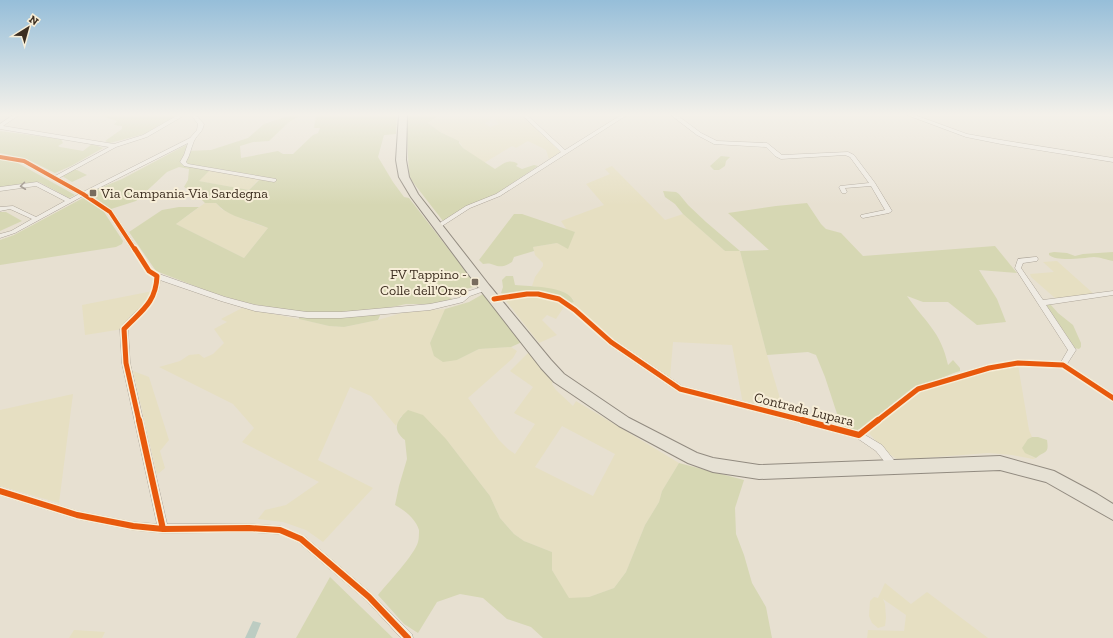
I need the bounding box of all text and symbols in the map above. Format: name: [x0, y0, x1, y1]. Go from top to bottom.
north arrow: [8, 8, 48, 48]
text: N: [26, 13, 41, 29]
one-way arrow: [20, 181, 26, 190]
place label: Via Campania-Via Sardegna: [100, 185, 268, 202]
marker: Via Campania-Via Sardegna: [88, 188, 98, 198]
place label: FV Tappino - Colle dell'Orso: [380, 266, 467, 299]
marker: FV Tappino - Colle dell'Orso: [470, 277, 480, 287]
street label: Contrada Lupara: [752, 389, 856, 430]

